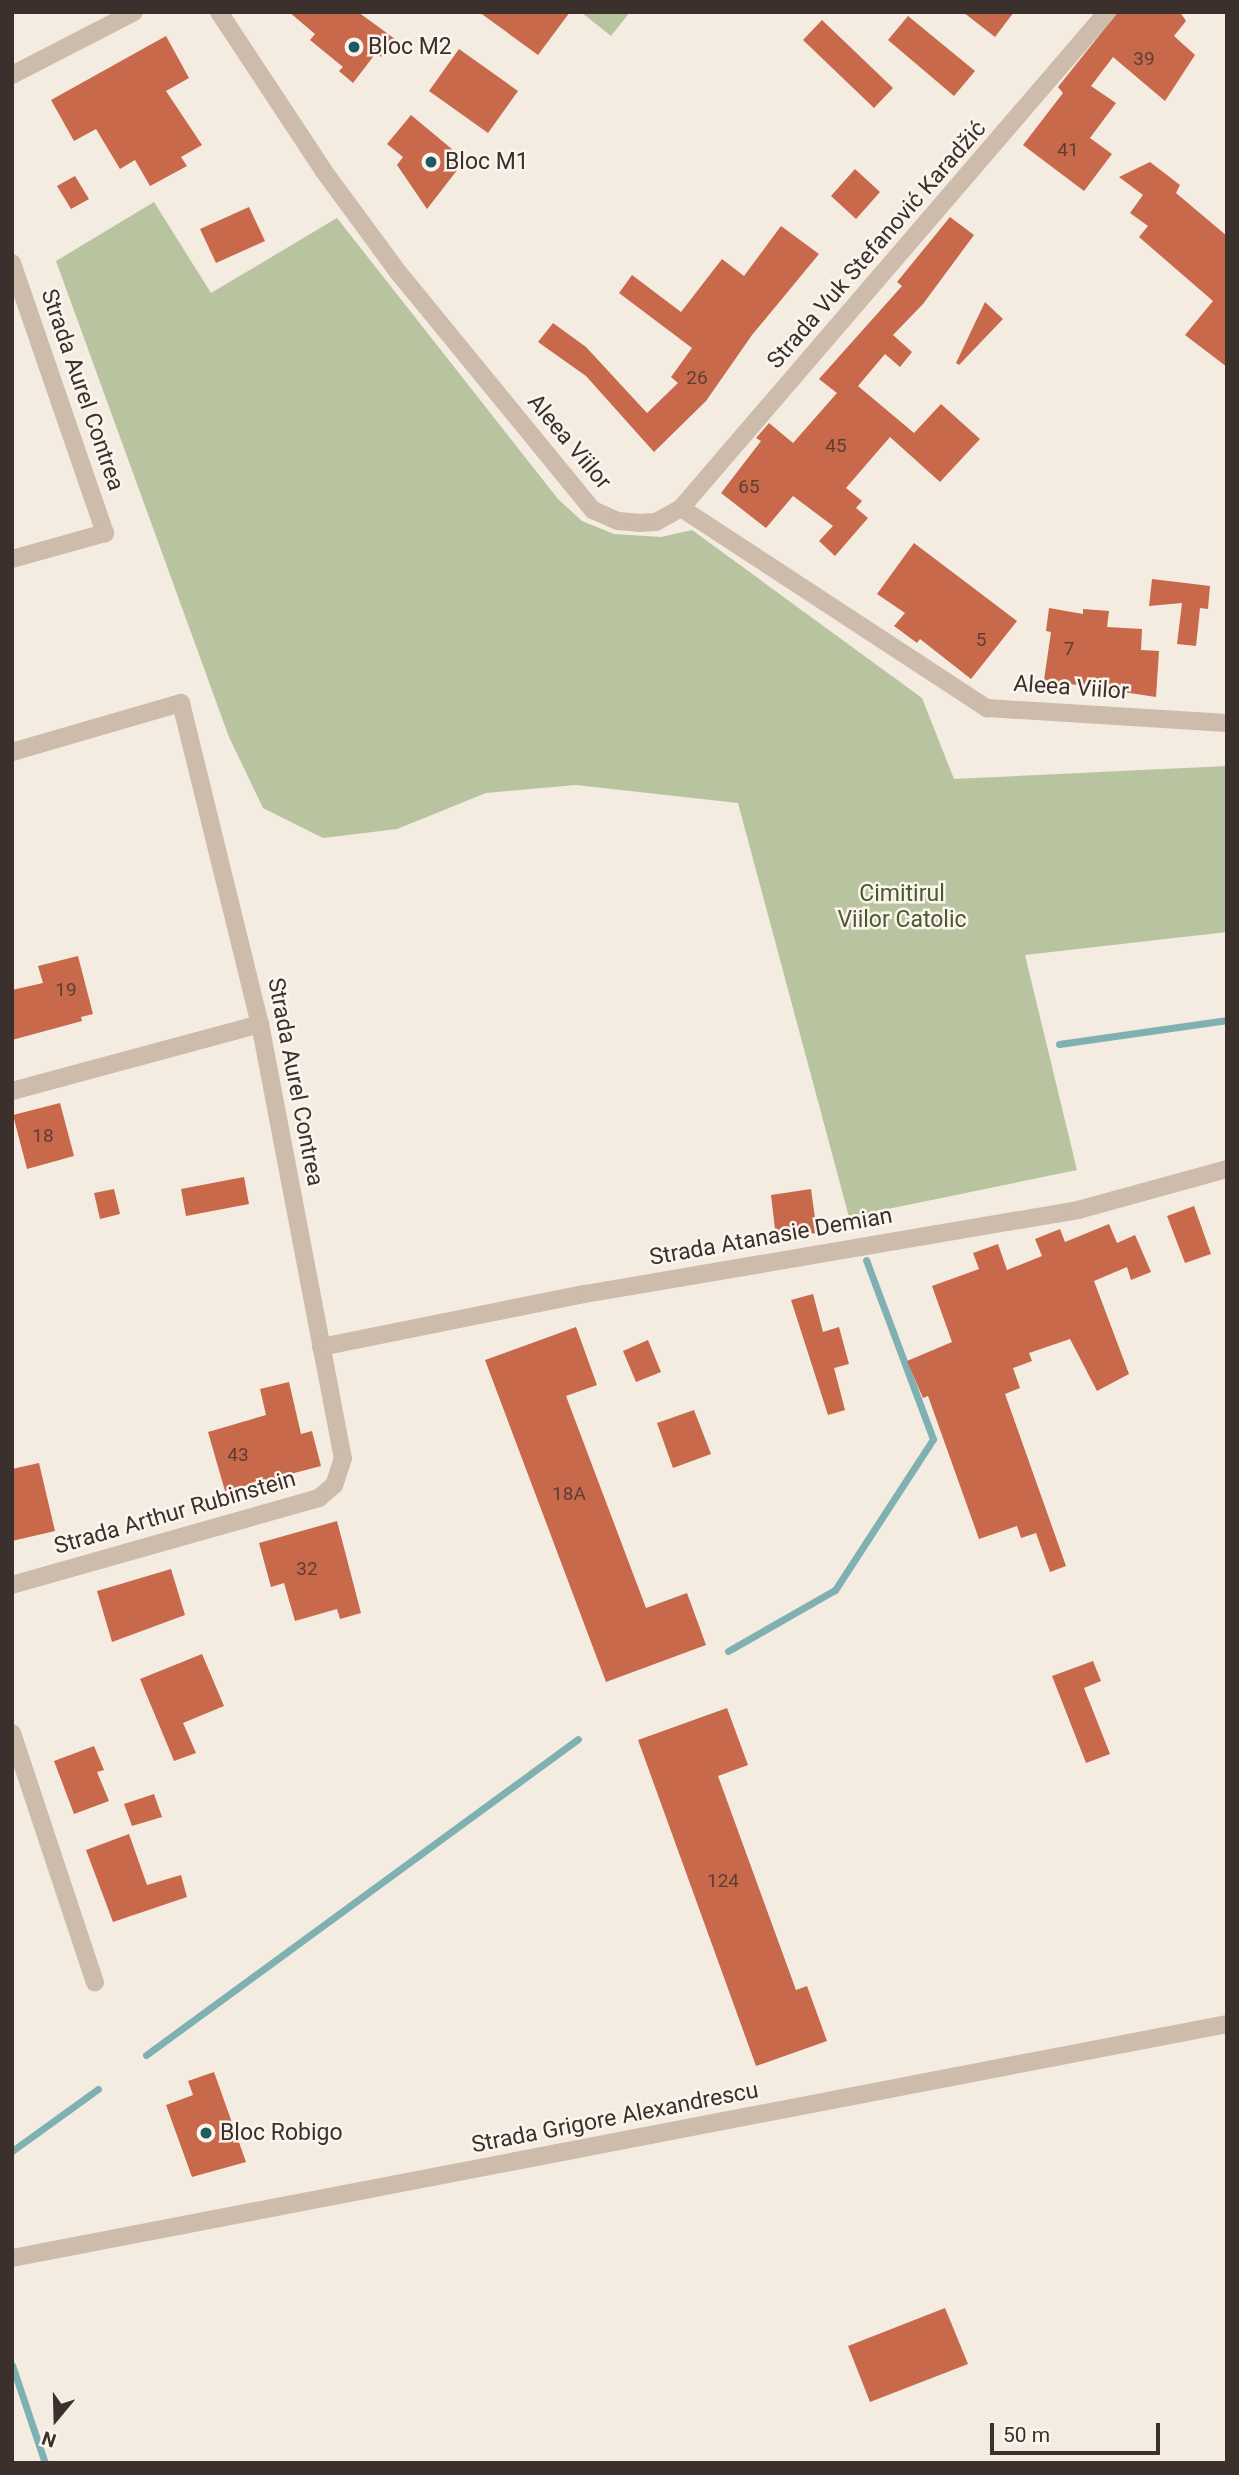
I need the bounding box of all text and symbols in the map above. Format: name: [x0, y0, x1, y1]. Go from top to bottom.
place label: Bloc M2: [368, 33, 452, 61]
marker: Bloc M2: [346, 39, 362, 55]
house number: 39: [1133, 48, 1155, 70]
street label: Strada Vuk Stefanović Karadžić: [762, 115, 992, 375]
house number: 41: [1057, 139, 1079, 161]
place label: Bloc M1: [445, 148, 529, 176]
marker: Bloc M1: [423, 154, 439, 170]
street label: Strada Aurel Contrea: [35, 286, 129, 494]
house number: 26: [686, 367, 708, 389]
street label: Aleea Viilor: [521, 389, 617, 495]
house number: 45: [825, 435, 847, 457]
house number: 65: [738, 476, 760, 498]
house number: 5: [976, 629, 986, 651]
house number: 7: [1064, 638, 1074, 660]
street label: Aleea Viilor: [1012, 670, 1130, 706]
park label: Cimitirul Viilor Catolic: [837, 880, 967, 934]
street label: Strada Aurel Contrea: [261, 976, 329, 1188]
house number: 19: [55, 979, 77, 1001]
house number: 18: [32, 1125, 54, 1147]
street label: Strada Atanasie Demian: [648, 1202, 894, 1272]
house number: 43: [227, 1444, 249, 1466]
street label: Strada Arthur Rubinstein: [51, 1465, 299, 1561]
house number: 18A: [552, 1483, 586, 1505]
house number: 32: [296, 1558, 318, 1580]
house number: 124: [707, 1870, 739, 1892]
street label: Strada Grigore Alexandrescu: [469, 2077, 761, 2159]
place label: Bloc Robigo: [220, 2119, 343, 2147]
marker: Bloc Robigo: [198, 2125, 214, 2141]
north arrow: [21, 2384, 91, 2454]
scale bar: [994, 2408, 1164, 2452]
text: 50 m: [1003, 2423, 1050, 2447]
text: N: [39, 2426, 59, 2452]

